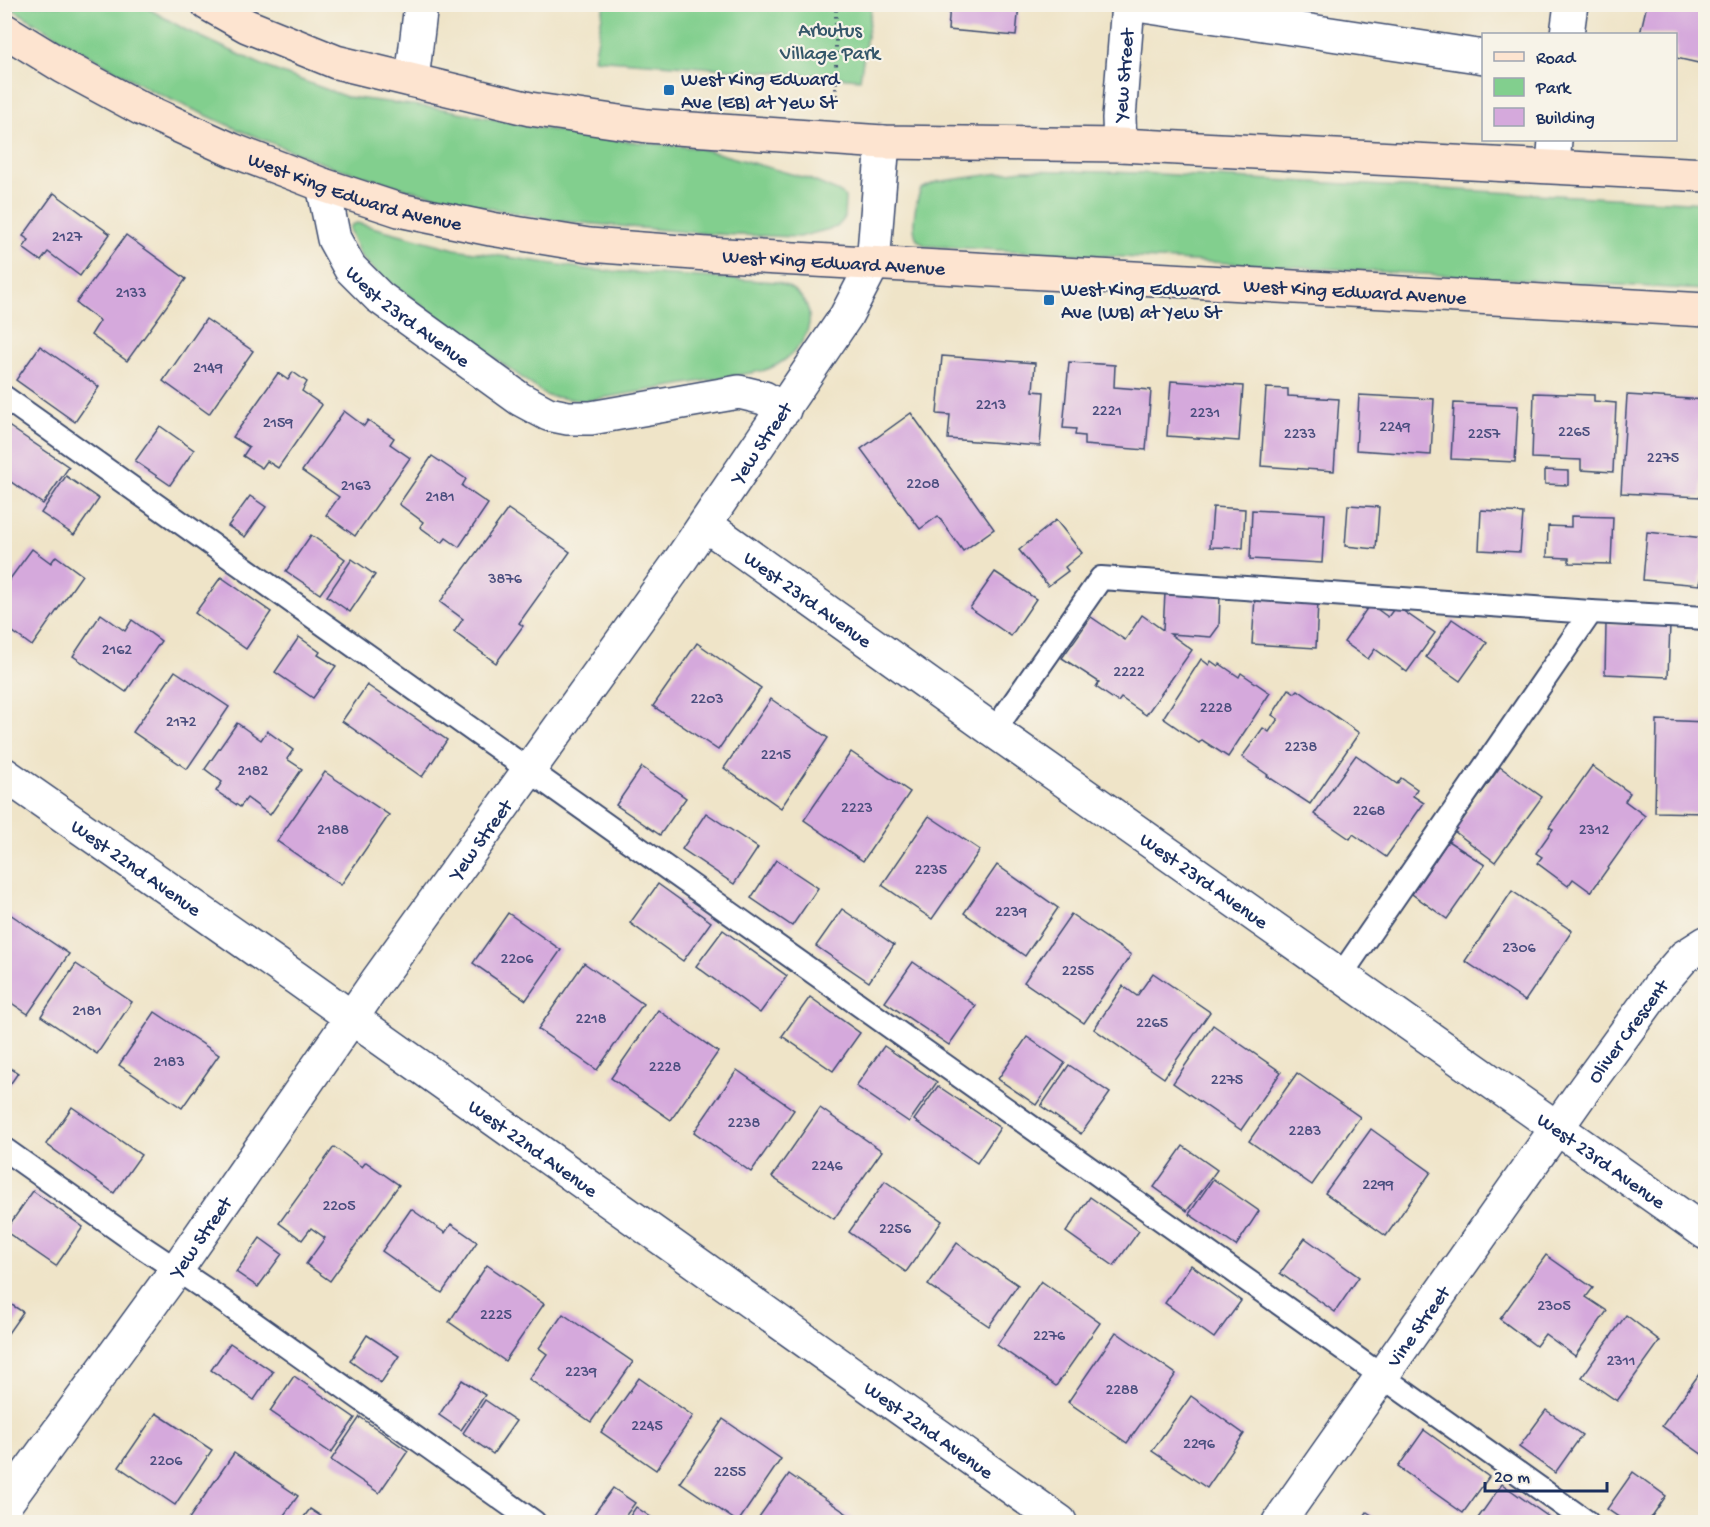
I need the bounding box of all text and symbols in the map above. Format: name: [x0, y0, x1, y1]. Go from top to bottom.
park label: Arbutus Village Park: [779, 21, 882, 67]
street label: Yew Street: [1111, 26, 1141, 125]
legend: [1482, 33, 1677, 141]
text: Road: [1536, 49, 1577, 70]
place label: West King Edward Ave (EB) at Yew St: [681, 70, 841, 116]
text: Park: [1535, 79, 1572, 100]
marker: West King Edward Ave (EB) at Yew St: [662, 83, 676, 97]
text: Building: [1535, 109, 1595, 130]
street label: West King Edward Avenue: [244, 149, 464, 238]
house number: 2127: [52, 229, 83, 248]
street label: West King Edward Avenue: [721, 247, 946, 282]
street label: West 23rd Avenue: [339, 262, 474, 374]
street label: West King Edward Avenue: [1243, 276, 1467, 312]
place label: West King Edward Ave (WB) at Yew St: [1061, 280, 1223, 326]
house number: 2133: [116, 285, 146, 304]
marker: West King Edward Ave (WB) at Yew St: [1042, 293, 1056, 307]
house number: 2149: [193, 360, 223, 379]
house number: 2213: [976, 397, 1006, 416]
street label: Yew Street: [726, 398, 800, 491]
house number: 2221: [1092, 403, 1122, 422]
house number: 2231: [1190, 405, 1220, 424]
house number: 2159: [263, 415, 293, 434]
house number: 2249: [1379, 419, 1411, 438]
house number: 2265: [1558, 424, 1590, 443]
house number: 2233: [1284, 426, 1316, 445]
house number: 2257: [1468, 426, 1501, 445]
house number: 2275: [1647, 450, 1679, 469]
house number: 2208: [906, 476, 940, 495]
house number: 2163: [341, 478, 371, 497]
house number: 2181: [425, 489, 455, 508]
street label: West 23rd Avenue: [738, 548, 875, 655]
house number: 3876: [487, 571, 523, 590]
house number: 2162: [102, 642, 132, 661]
house number: 2222: [1113, 664, 1145, 683]
house number: 2203: [690, 691, 724, 710]
house number: 2228: [1200, 700, 1232, 719]
house number: 2172: [166, 714, 196, 733]
house number: 2238: [1285, 739, 1318, 758]
house number: 2215: [761, 747, 791, 766]
house number: 2182: [238, 763, 269, 782]
street label: Yew Street: [444, 795, 520, 887]
house number: 2223: [841, 800, 873, 819]
house number: 2268: [1353, 803, 1386, 822]
street label: West 22nd Avenue: [65, 816, 205, 923]
house number: 2188: [317, 822, 349, 841]
house number: 2312: [1579, 822, 1609, 841]
street label: West 23rd Avenue: [1134, 829, 1272, 936]
house number: 2235: [915, 862, 947, 881]
house number: 2239: [995, 904, 1027, 923]
house number: 2306: [1502, 940, 1537, 959]
house number: 2206: [501, 951, 534, 970]
house number: 2255: [1062, 963, 1094, 982]
street label: Oliver Crescent: [1584, 975, 1676, 1089]
house number: 2181: [72, 1003, 102, 1022]
house number: 2218: [576, 1011, 607, 1030]
house number: 2265: [1136, 1015, 1168, 1034]
house number: 2183: [153, 1054, 185, 1073]
house number: 2228: [649, 1059, 681, 1078]
house number: 2275: [1211, 1072, 1243, 1091]
street label: West 22nd Avenue: [463, 1096, 601, 1204]
street label: West 23rd Avenue: [1531, 1109, 1669, 1216]
house number: 2238: [728, 1115, 761, 1134]
house number: 2283: [1289, 1123, 1321, 1142]
house number: 2246: [811, 1158, 844, 1177]
house number: 2299: [1362, 1177, 1394, 1196]
street label: Yew Street: [165, 1192, 240, 1285]
house number: 2205: [322, 1198, 356, 1217]
house number: 2256: [879, 1221, 912, 1240]
street label: Vine Street: [1383, 1282, 1458, 1373]
house number: 2305: [1537, 1298, 1571, 1317]
house number: 2225: [480, 1307, 512, 1326]
house number: 2276: [1033, 1328, 1066, 1347]
house number: 2311: [1606, 1353, 1636, 1372]
house number: 2239: [565, 1364, 597, 1383]
street label: West 22nd Avenue: [858, 1378, 997, 1486]
house number: 2288: [1105, 1382, 1139, 1401]
house number: 2245: [631, 1418, 663, 1437]
house number: 2296: [1183, 1436, 1216, 1455]
house number: 2206: [150, 1453, 183, 1472]
scale bar: [1485, 1455, 1606, 1493]
house number: 2255: [714, 1464, 746, 1483]
text: 20 m: [1494, 1468, 1530, 1489]

